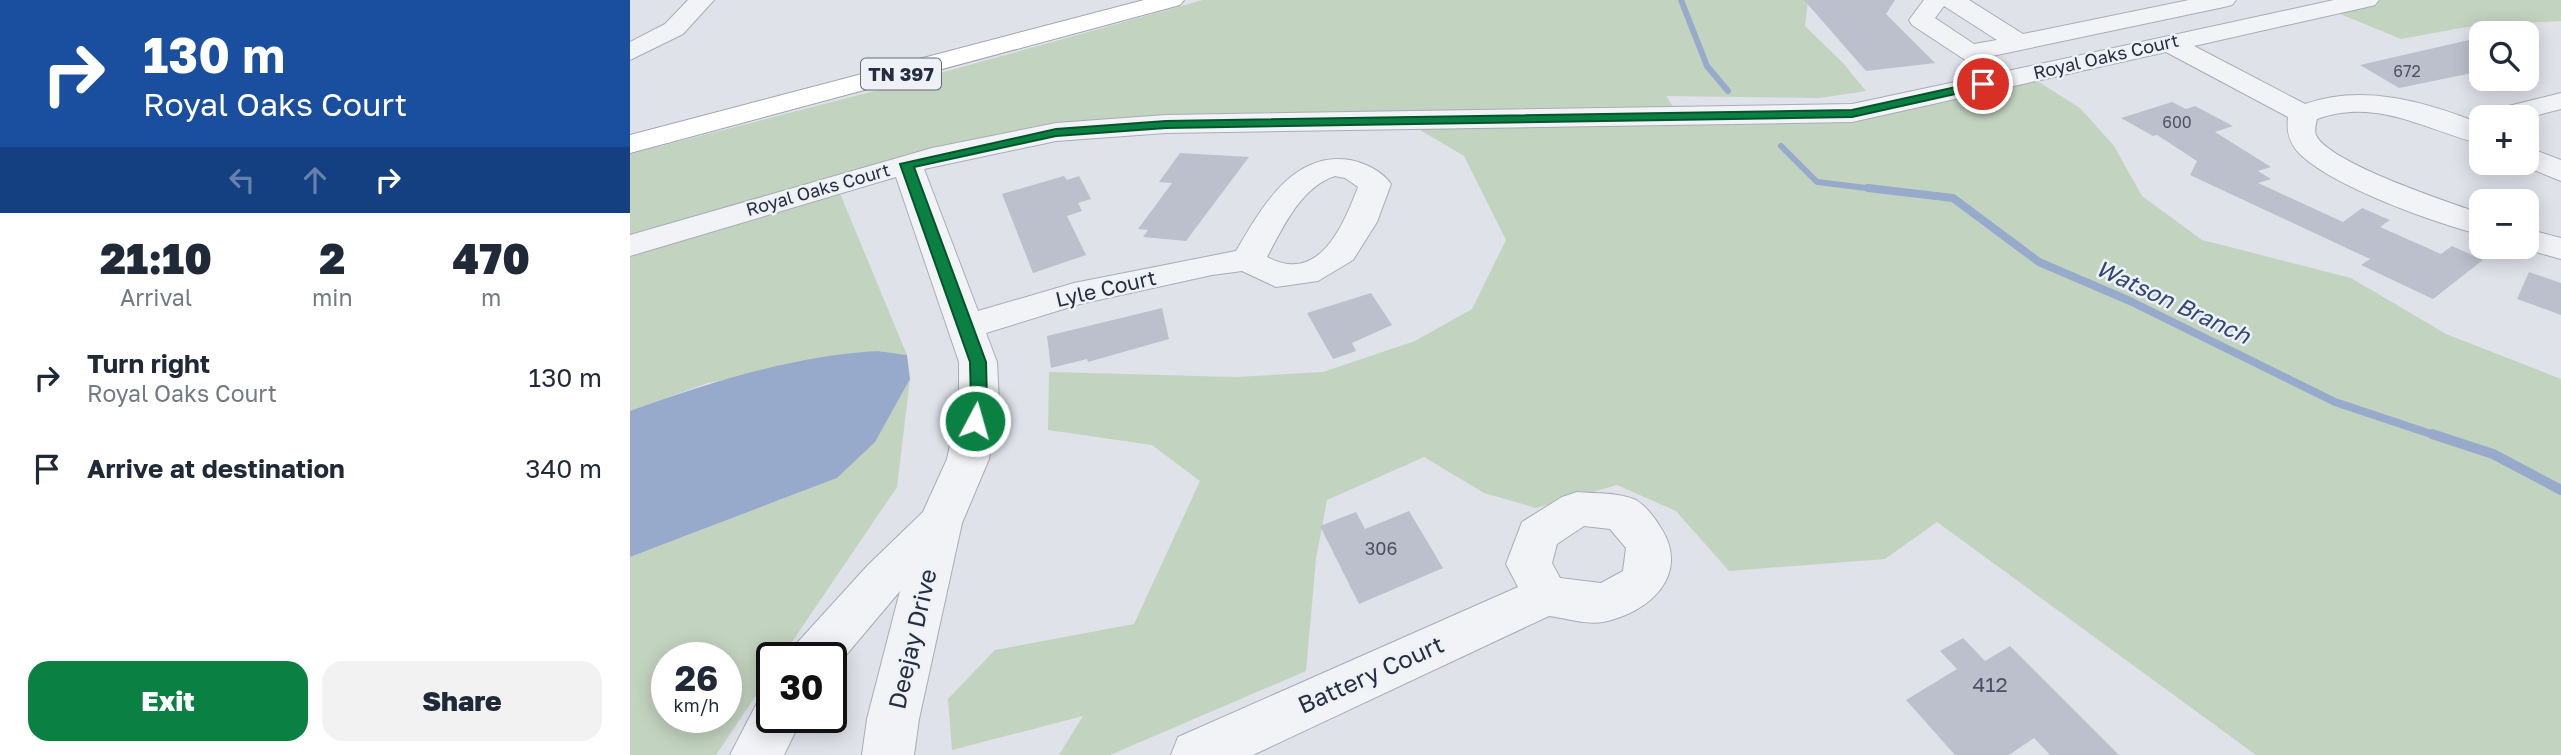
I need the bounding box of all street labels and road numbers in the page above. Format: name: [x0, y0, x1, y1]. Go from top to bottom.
street label: Royal Oaks Court: [2031, 29, 2181, 83]
road number: TN 397: [861, 58, 941, 90]
street label: Royal Oaks Court: [743, 158, 892, 220]
street label: Lyle Court: [1053, 264, 1159, 312]
street label: Deejay Drive: [881, 566, 942, 712]
street label: Battery Court: [1293, 629, 1448, 719]

